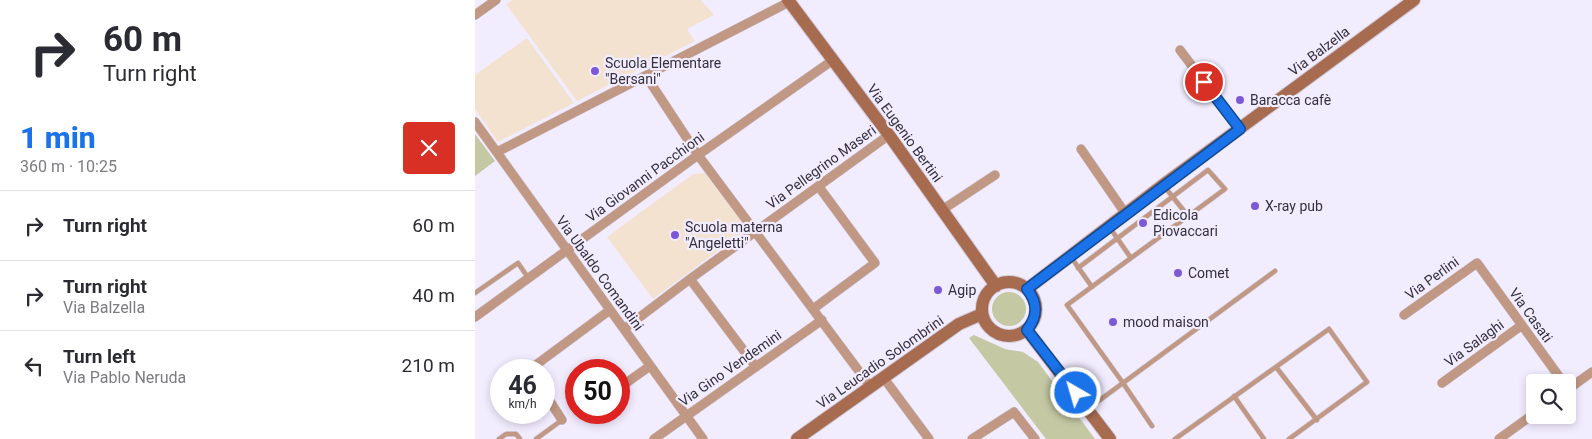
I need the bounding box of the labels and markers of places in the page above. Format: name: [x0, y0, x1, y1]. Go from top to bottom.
place label: Scuola Elementare "Bersani": [605, 55, 721, 87]
pin: [1183, 61, 1225, 103]
marker: Scuola Elementare "Bersani": [589, 65, 601, 77]
place label: Baracca cafè: [1250, 92, 1331, 108]
marker: Baracca cafè: [1234, 94, 1246, 106]
place label: X-ray pub: [1265, 198, 1323, 214]
marker: X-ray pub: [1249, 200, 1261, 212]
place label: Edicola Piovaccari: [1153, 207, 1218, 239]
marker: Edicola Piovaccari: [1137, 217, 1149, 229]
place label: Scuola materna "Angeletti": [685, 219, 783, 251]
marker: Scuola materna "Angeletti": [669, 229, 681, 241]
place label: Comet: [1188, 265, 1230, 281]
marker: Comet: [1172, 267, 1184, 279]
place label: Agip: [948, 282, 976, 298]
marker: Agip: [932, 284, 944, 296]
place label: mood maison: [1123, 314, 1209, 330]
marker: mood maison: [1107, 316, 1119, 328]

